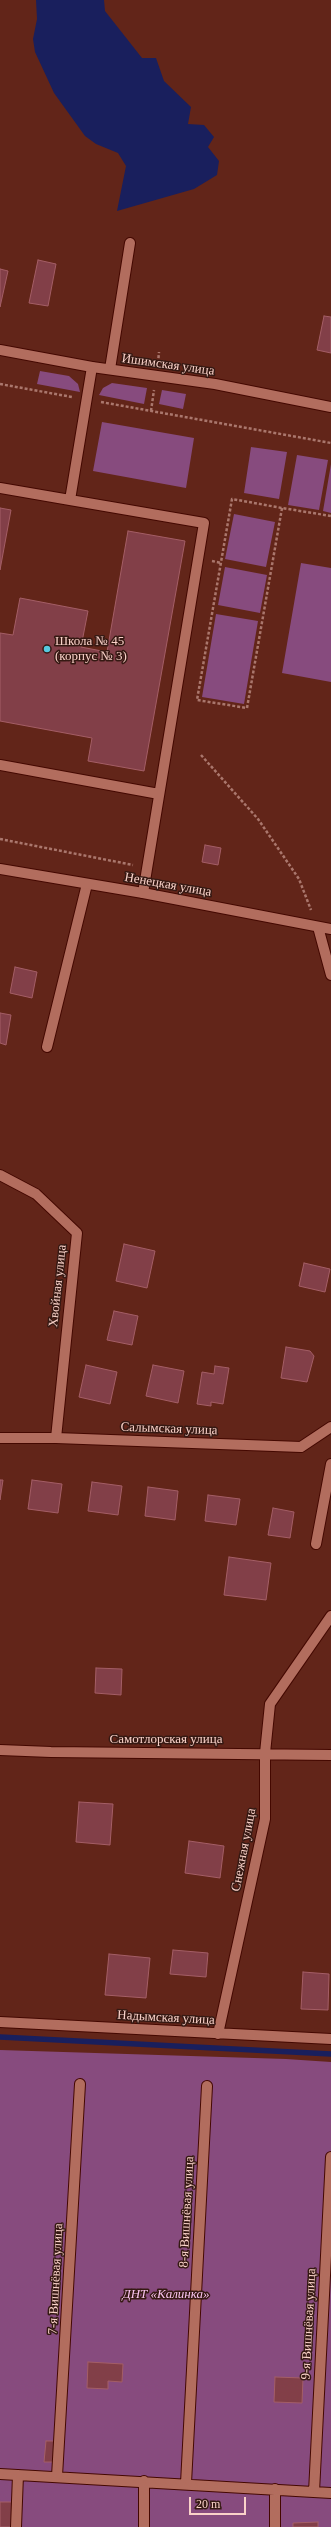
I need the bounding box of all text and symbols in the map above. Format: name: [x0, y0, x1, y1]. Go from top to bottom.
street label: Ишимская улица: [121, 351, 215, 379]
place label: Школа № 45 (корпус № 3): [55, 634, 127, 665]
marker: Школа № 45 (корпус № 3): [42, 644, 52, 654]
street label: Ненецкая улица: [123, 870, 213, 900]
street label: Хвойная улица: [46, 1244, 70, 1328]
street label: Салымская улица: [120, 1420, 218, 1438]
street label: Самотлорская улица: [110, 1732, 222, 1748]
street label: Снежная улица: [228, 1807, 260, 1893]
street label: Надымская улица: [117, 2008, 215, 2028]
street label: 8-я Вишнёвая улица: [176, 2156, 198, 2268]
street label: 7-я Вишнёвая улица: [45, 2223, 67, 2335]
street label: 9-я Вишнёвая улица: [298, 2268, 320, 2380]
park label: ДНТ «Калинка»: [122, 2287, 210, 2303]
scale bar: [191, 2489, 248, 2515]
text: 20 m: [196, 2497, 220, 2511]

